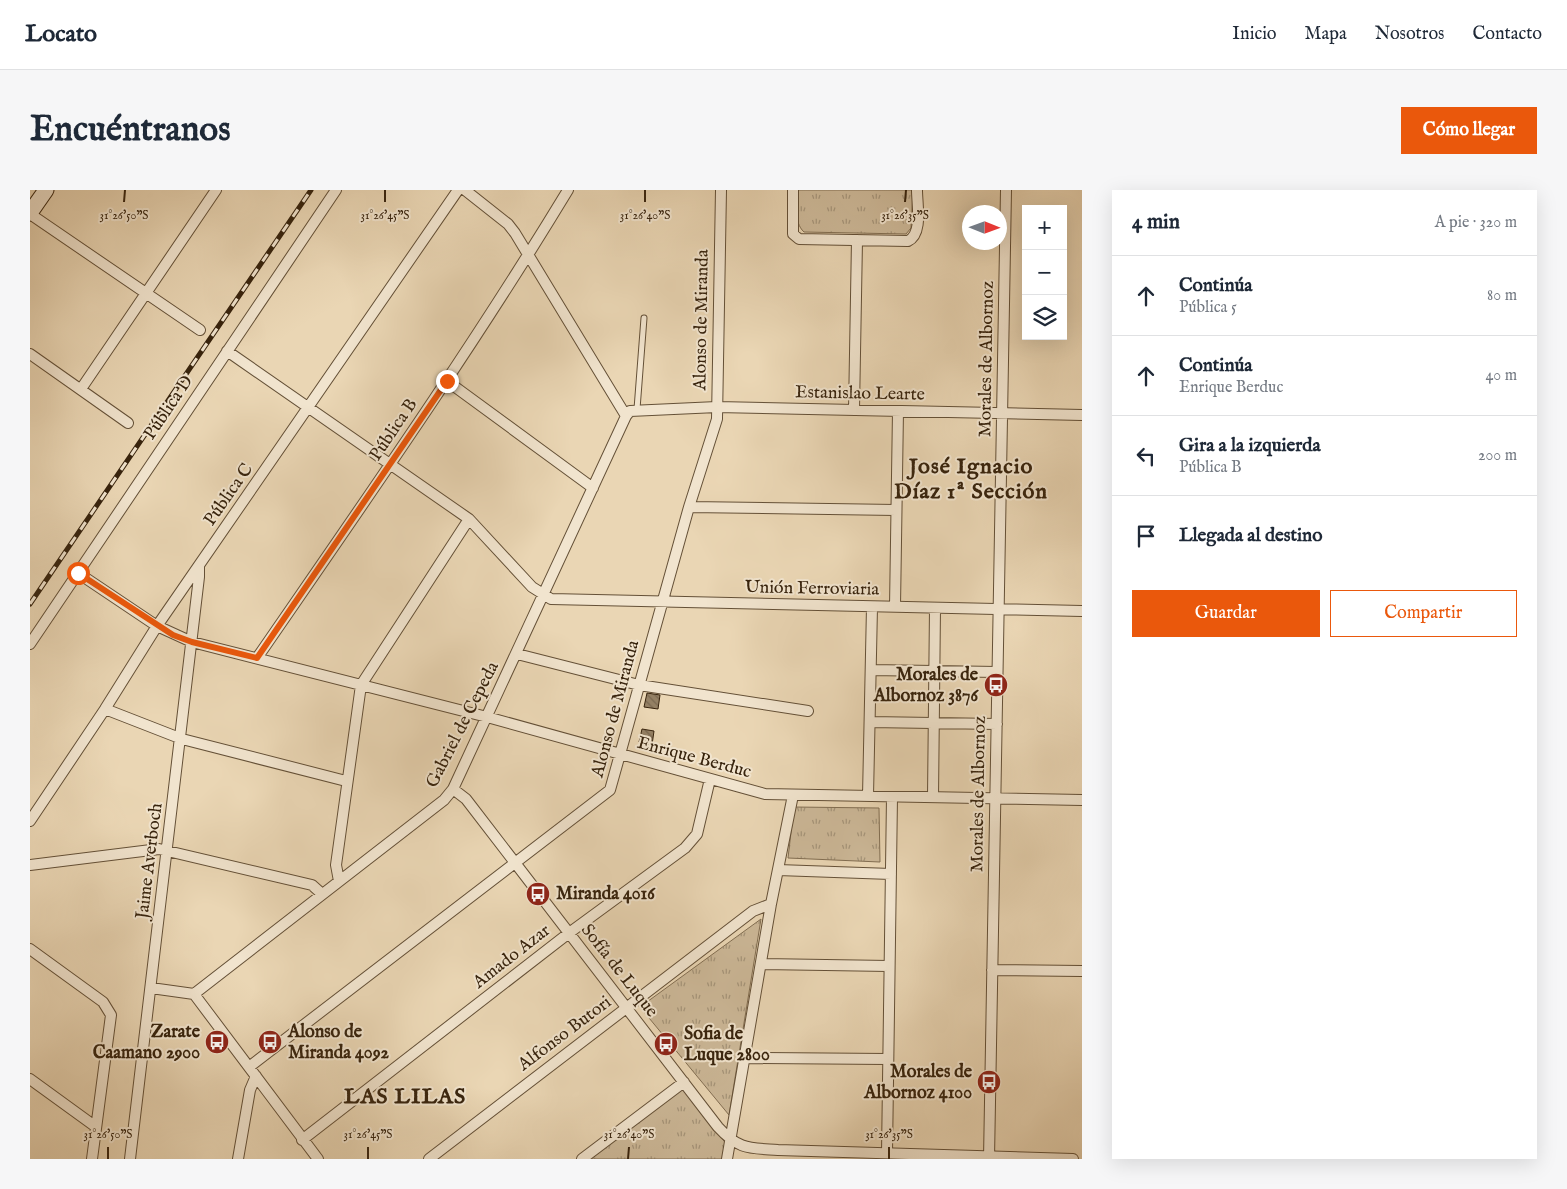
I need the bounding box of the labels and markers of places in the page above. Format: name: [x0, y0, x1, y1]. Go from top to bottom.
place label: Morales de Albornoz 3876: [873, 664, 979, 708]
bus stop icon: Morales de Albornoz 3876: [983, 672, 1009, 698]
bus stop icon: Miranda 4016: [525, 881, 551, 907]
place label: Miranda 4016: [556, 883, 656, 906]
place label: Zarate Caamano 2900: [93, 1021, 201, 1065]
place label: Alonso de Miranda 4092: [287, 1021, 390, 1065]
place label: Sofia de Luque 2800: [684, 1023, 770, 1067]
bus stop icon: Zarate Caamano 2900: [204, 1029, 230, 1055]
bus stop icon: Alonso de Miranda 4092: [257, 1029, 283, 1055]
bus stop icon: Sofia de Luque 2800: [653, 1031, 679, 1057]
place label: Morales de Albornoz 4100: [863, 1061, 973, 1105]
bus stop icon: Morales de Albornoz 4100: [976, 1069, 1002, 1095]

